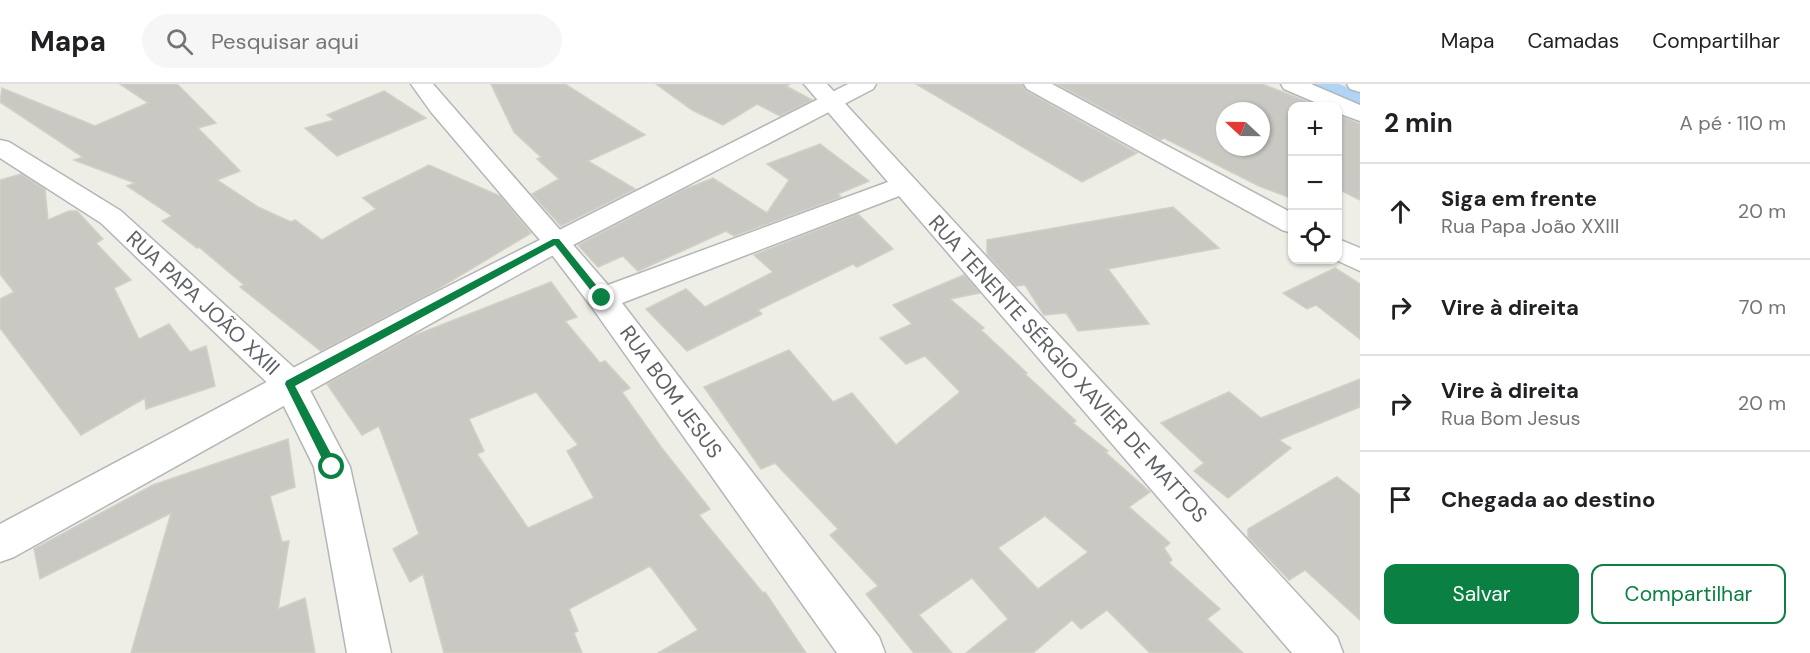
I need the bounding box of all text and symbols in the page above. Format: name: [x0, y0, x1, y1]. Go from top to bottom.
search box: [142, 14, 562, 68]
text: Mapa: [30, 23, 106, 60]
icon: search: [163, 25, 196, 58]
text: Pesquisar aqui: [211, 27, 359, 56]
text: Mapa: [1441, 27, 1494, 55]
text: Camadas: [1527, 27, 1619, 55]
text: Compartilhar: [1652, 27, 1780, 55]
north arrow: [1216, 102, 1270, 156]
map controls: [1288, 102, 1342, 264]
button: +: [1288, 102, 1342, 156]
text: 2 min: [1384, 106, 1453, 140]
text: A pé · 110 m: [1680, 110, 1786, 136]
button: −: [1288, 156, 1342, 210]
text: Siga em frente: [1441, 184, 1597, 213]
icon: ahead: [1384, 195, 1417, 228]
text: 20 m: [1738, 198, 1786, 224]
street label: RUA TENENTE SÉRGIO XAVIER DE MATTOS: [922, 209, 1214, 529]
button: locate: [1288, 210, 1342, 264]
text: Rua Papa João XXIII: [1441, 213, 1619, 239]
street label: RUA PAPA JOÃO XXIII: [120, 225, 286, 381]
route end: [588, 284, 614, 310]
icon: right: [1384, 291, 1417, 324]
text: Vire à direita: [1441, 293, 1579, 322]
text: 70 m: [1739, 294, 1786, 320]
street label: RUA BOM JESUS: [613, 320, 729, 464]
text: Vire à direita: [1441, 376, 1579, 405]
icon: right: [1384, 387, 1417, 420]
text: 20 m: [1738, 390, 1786, 416]
text: Rua Bom Jesus: [1441, 405, 1581, 431]
route start: [318, 453, 344, 479]
icon: arrive: [1384, 483, 1417, 516]
text: Chegada ao destino: [1441, 485, 1655, 514]
button: Salvar: [1384, 564, 1579, 624]
button: Compartilhar: [1591, 564, 1786, 624]

